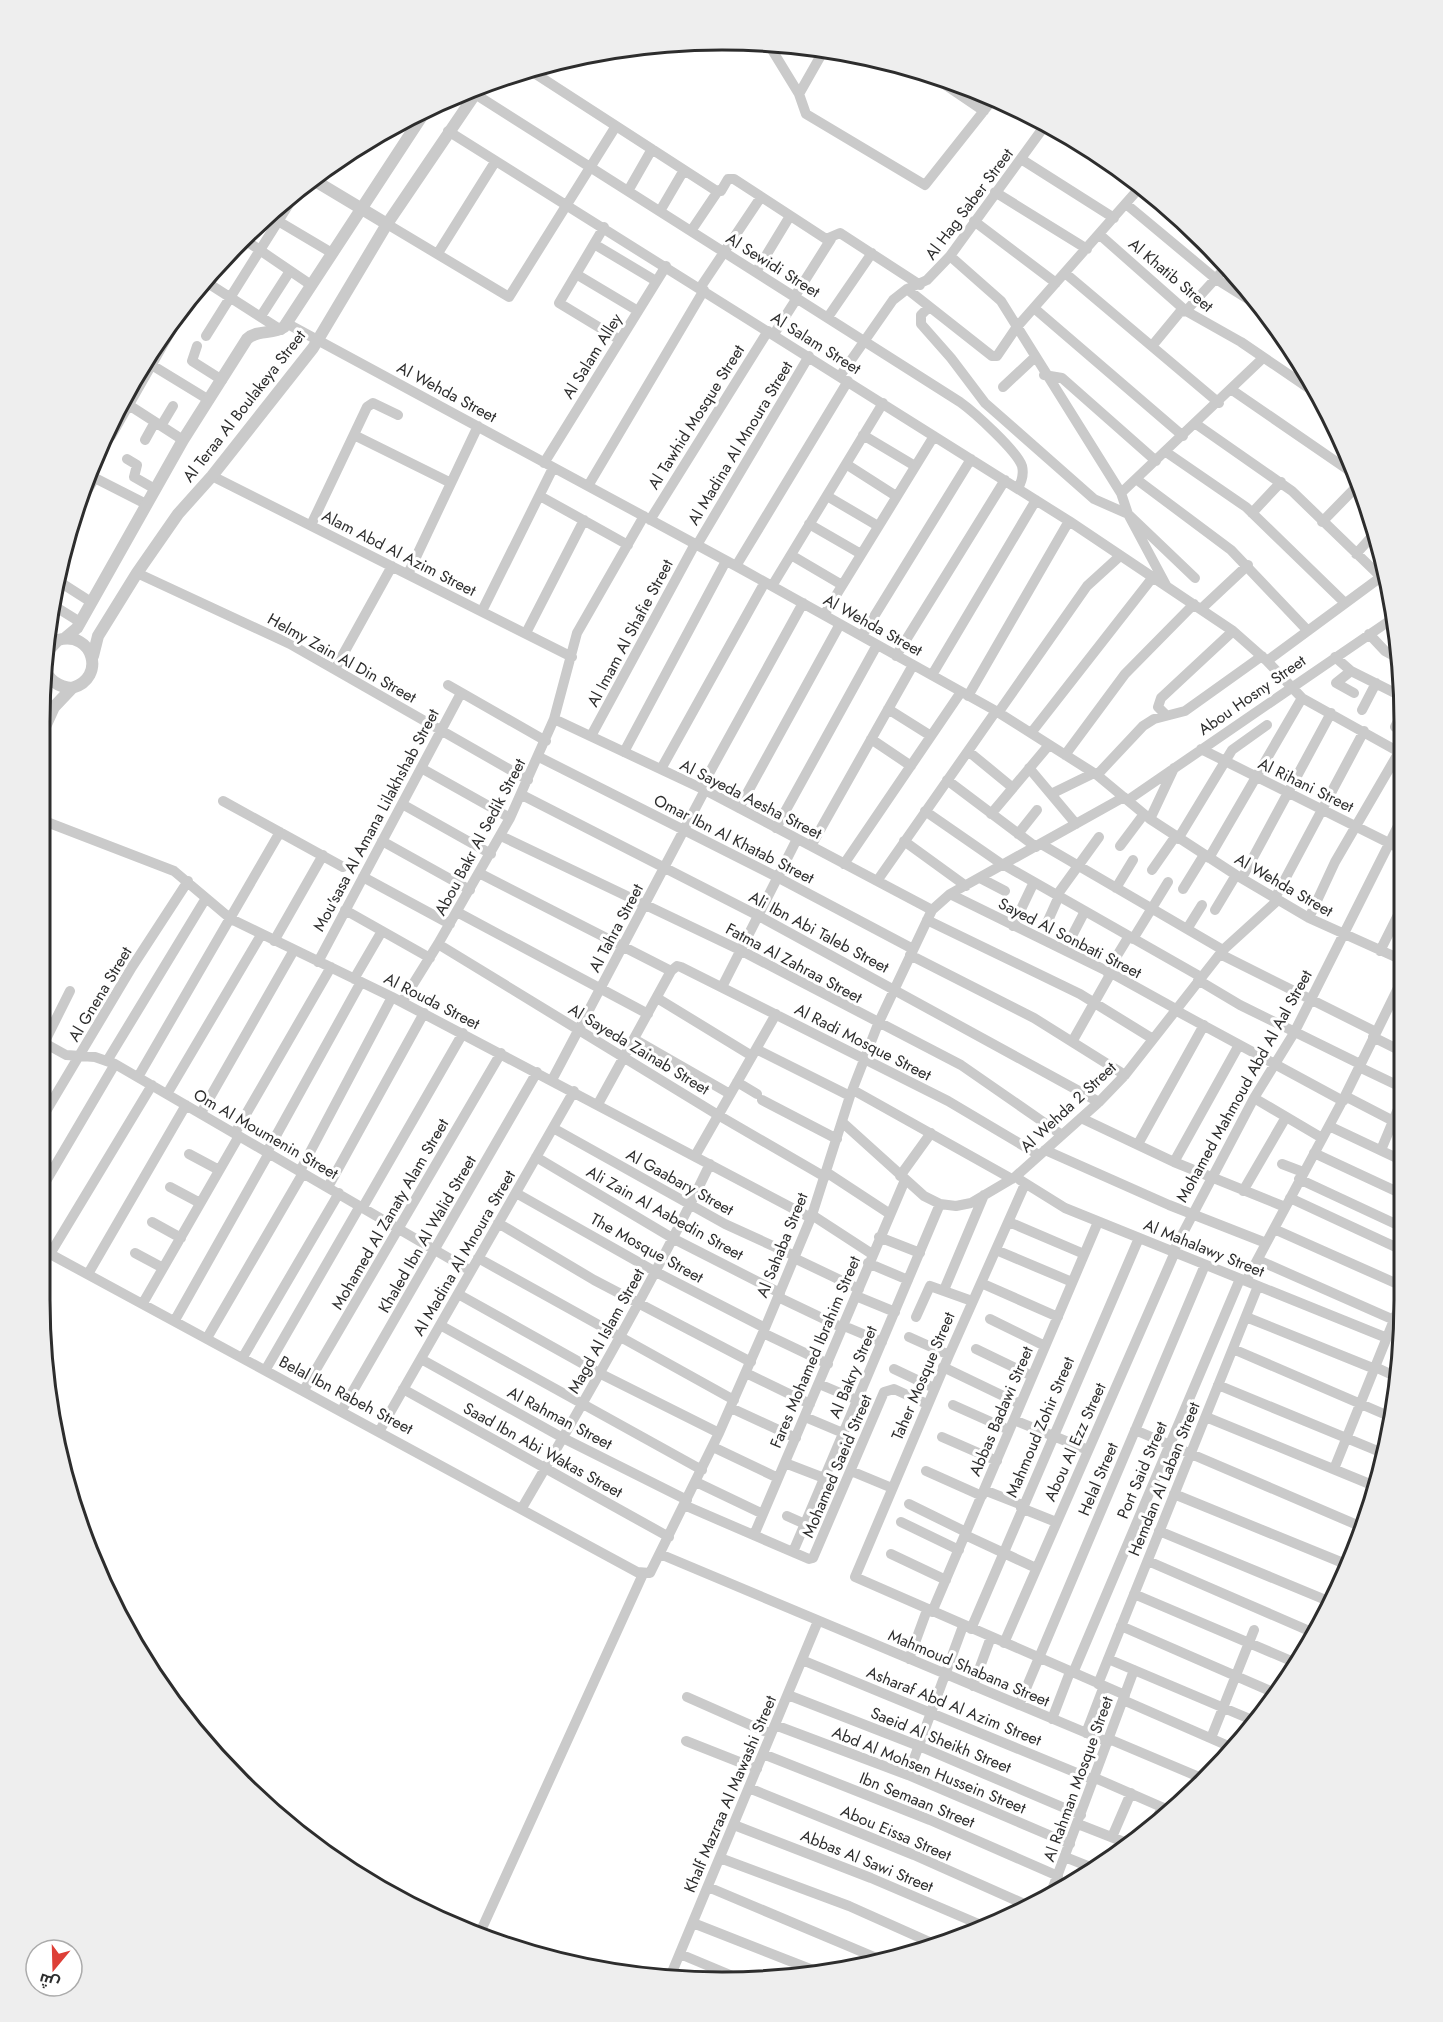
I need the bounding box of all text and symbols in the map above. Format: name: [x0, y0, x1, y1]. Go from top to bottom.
street label: Al Hag Saber Street: [919, 143, 1019, 265]
street label: Al Sewidi Street: [721, 227, 825, 303]
street label: Al Khatib Street: [1124, 233, 1218, 317]
street label: Al Salam Street: [767, 306, 866, 380]
street label: Al Salam Alley: [557, 308, 628, 403]
street label: Al Teraa Al Boulakeya Street: [177, 325, 311, 487]
street label: Al Tawhid Mosque Street: [642, 340, 750, 494]
street label: Al Wehda Street: [393, 356, 501, 428]
street label: Al Madina Al Mnoura Street: [682, 357, 798, 529]
street label: Alam Abd Al Azim Street: [318, 504, 480, 602]
street label: Al Imam Al Shafie Street: [581, 555, 679, 711]
street label: Al Wehda Street: [819, 588, 927, 662]
street label: Helmy Zain Al Din Street: [263, 607, 421, 709]
street label: Abou Hosny Street: [1194, 649, 1311, 741]
street label: Mou'sasa Al Amana Lilakhshab Street: [307, 704, 445, 935]
street label: Al Rihani Street: [1254, 752, 1358, 818]
street label: Al Sayeda Aesha Street: [676, 753, 826, 845]
street label: Abou Bakr Al Sedik Street: [429, 754, 531, 920]
street label: Omar Ibn Al Khatab Street: [650, 789, 818, 890]
street label: Al Wehda Street: [1231, 848, 1338, 923]
street label: Al Tahra Street: [583, 880, 649, 976]
street label: Ali Ibn Abi Taleb Street: [745, 885, 893, 979]
street label: Sayed Al Sonbati Street: [994, 892, 1146, 984]
street label: Fatma Al Zahraa Street: [722, 917, 867, 1009]
street label: Al Gnena Street: [63, 942, 138, 1046]
street label: Mohamed Mahmoud Abd Al Aal Street: [1170, 965, 1318, 1206]
street label: Al Rouda Street: [380, 967, 484, 1035]
street label: Al Sayeda Zainab Street: [564, 998, 714, 1100]
street label: Al Radi Mosque Street: [791, 998, 935, 1087]
street label: Al Wehda 2 Street: [1015, 1056, 1121, 1158]
street label: Om Al Moumenin Street: [189, 1083, 343, 1185]
street label: Mohamed Al Zanaty Alam Street: [326, 1114, 454, 1314]
street label: Al Gaabary Street: [622, 1143, 738, 1221]
street label: Khaled Ibn Al Walid Street: [373, 1151, 482, 1317]
street label: Ali Zain Al Aabedin Street: [582, 1160, 748, 1266]
street label: Al Madina Al Mnoura Street: [407, 1166, 521, 1340]
street label: Al Sahaba Street: [750, 1189, 814, 1301]
street label: The Mosque Street: [586, 1207, 708, 1289]
street label: Al Mahalawy Street: [1140, 1213, 1268, 1283]
street label: Fares Mohamed Ibrahim Street: [764, 1252, 866, 1452]
street label: Magd Al Islam Street: [562, 1264, 650, 1398]
street label: Taher Mosque Street: [886, 1308, 960, 1444]
street label: Al Bakry Street: [823, 1322, 883, 1422]
street label: Abbas Badawi Street: [963, 1342, 1039, 1480]
street label: Belal Ibn Rabeh Street: [275, 1350, 417, 1440]
street label: Mahmoud Zohir Street: [1000, 1353, 1080, 1501]
street label: Abou Al Ezz Street: [1039, 1379, 1112, 1505]
street label: Al Rahman Street: [504, 1381, 617, 1455]
street label: Mohamed Saeid Street: [796, 1391, 878, 1541]
street label: Saad Ibn Abi Wakas Street: [459, 1397, 627, 1504]
street label: Hemdan Al Laban Street: [1123, 1398, 1205, 1559]
street label: Port Said Street: [1111, 1418, 1173, 1522]
street label: Helal Street: [1072, 1439, 1124, 1519]
street label: Mahmoud Shabana Street: [885, 1624, 1053, 1713]
street label: Asharaf Abd Al Azim Street: [863, 1660, 1045, 1752]
street label: Khalf Mazraa Al Mawashi Street: [678, 1692, 782, 1896]
street label: Al Rahman Mosque Street: [1037, 1693, 1119, 1865]
street label: Saeid Al Sheikh Street: [867, 1701, 1015, 1779]
street label: Abd Al Mohsen Hussein Street: [829, 1721, 1029, 1820]
street label: Ibn Semaan Street: [856, 1766, 978, 1834]
street label: Abou Eissa Street: [837, 1799, 955, 1867]
street label: Abbas Al Sawi Street: [797, 1824, 937, 1898]
north arrow: [24, 1938, 84, 1998]
text: ش: [36, 1967, 63, 1996]

